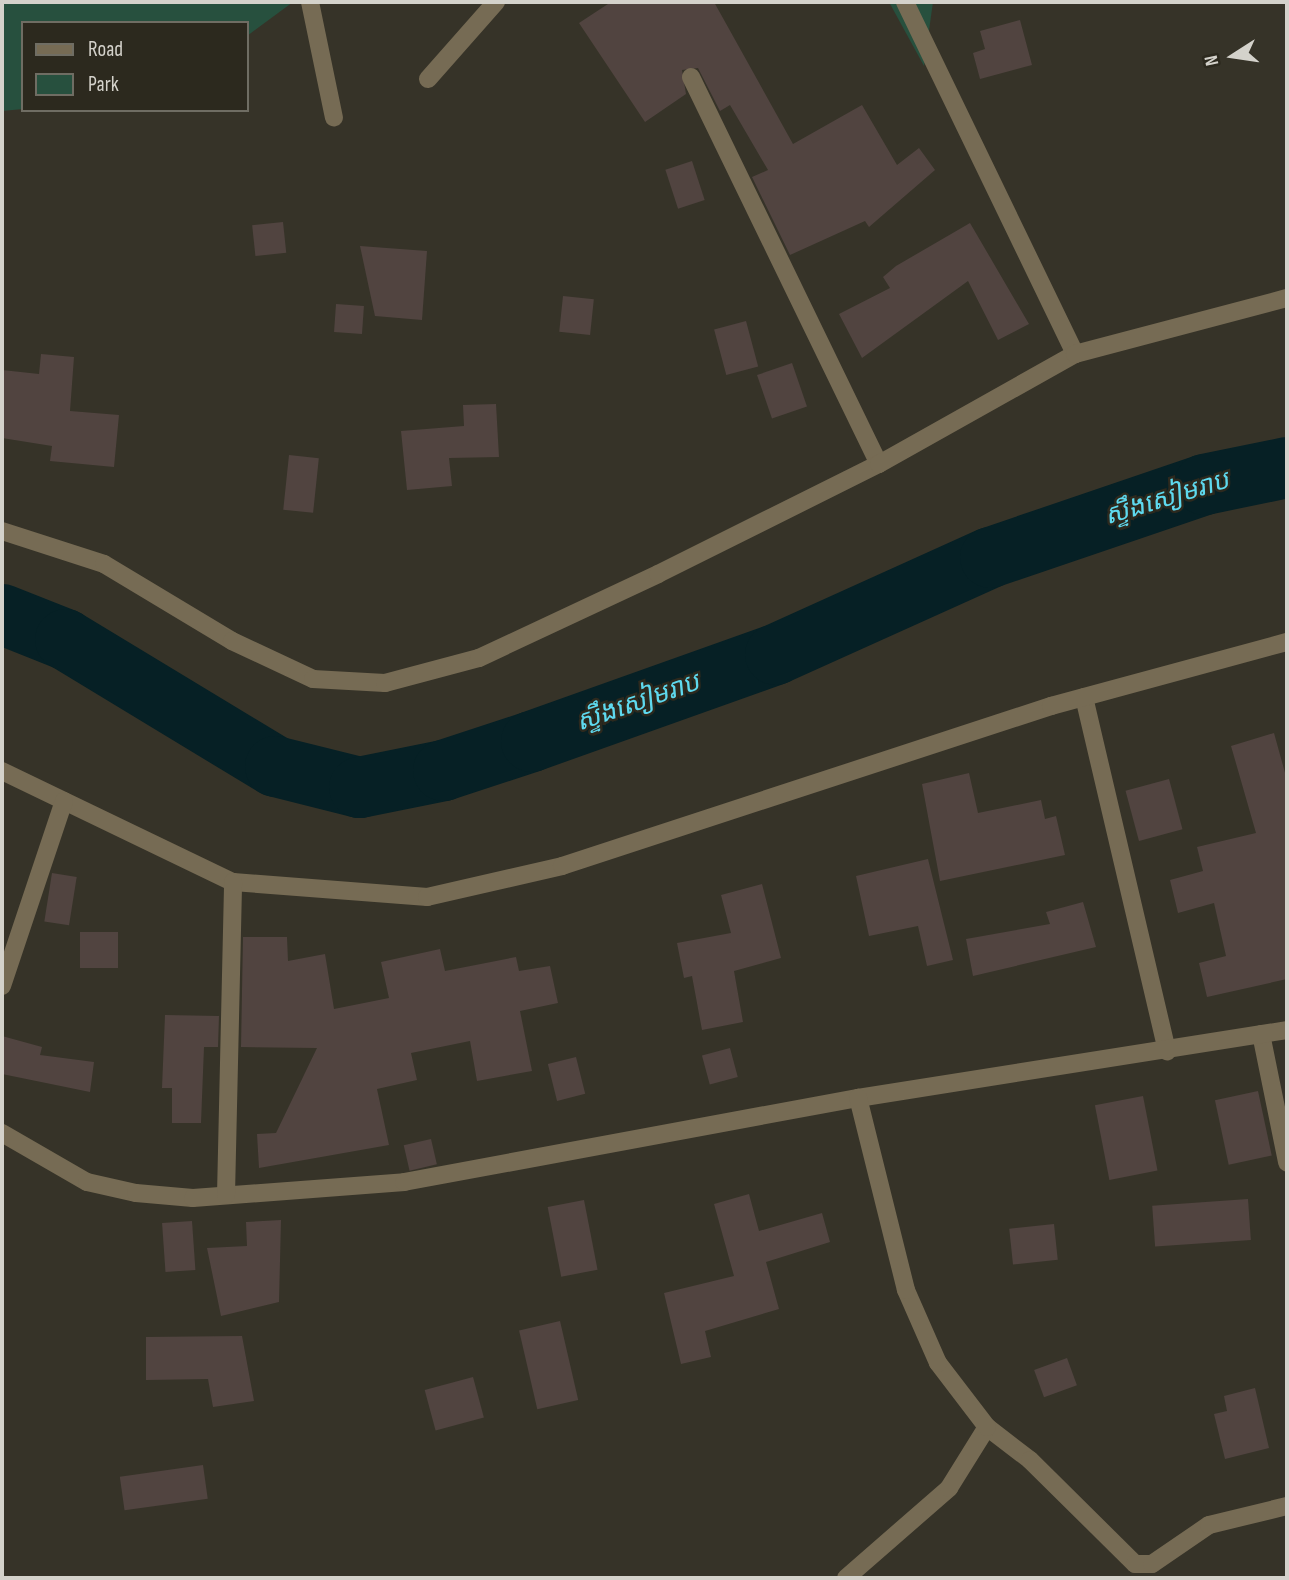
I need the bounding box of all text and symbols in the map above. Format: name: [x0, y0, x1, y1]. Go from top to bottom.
legend: [21, 21, 248, 112]
north arrow: [1198, 21, 1268, 91]
text: Road: [88, 37, 123, 62]
text: N: [1200, 53, 1224, 68]
text: Park: [88, 72, 119, 97]
water label: ស្ទឹងសៀមរាប: [1101, 465, 1233, 533]
water label: ស្ទឹងសៀមរាប: [572, 667, 704, 739]

